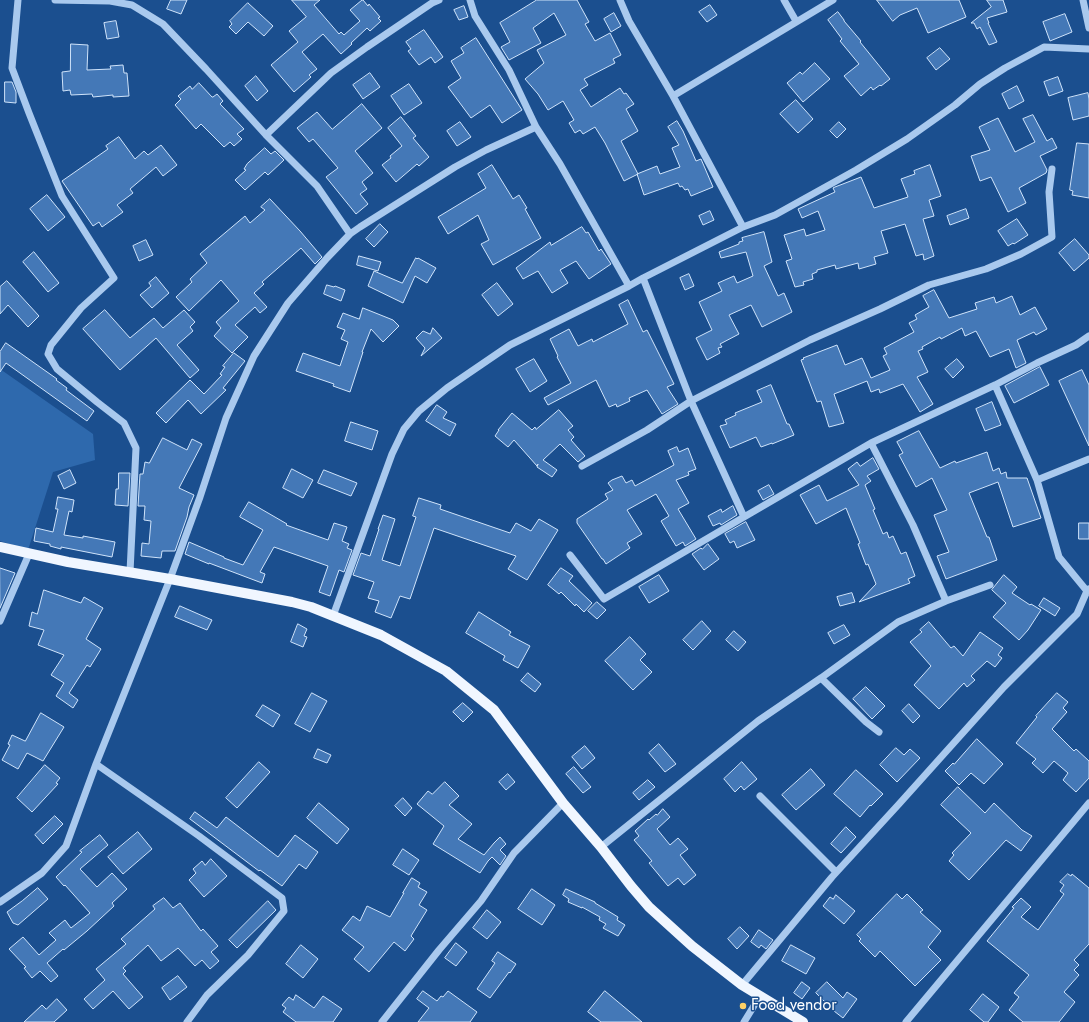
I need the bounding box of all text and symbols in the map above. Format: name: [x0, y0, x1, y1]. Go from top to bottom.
place label: Food vendor: [751, 996, 837, 1016]
marker: Food vendor: [738, 1001, 748, 1011]

